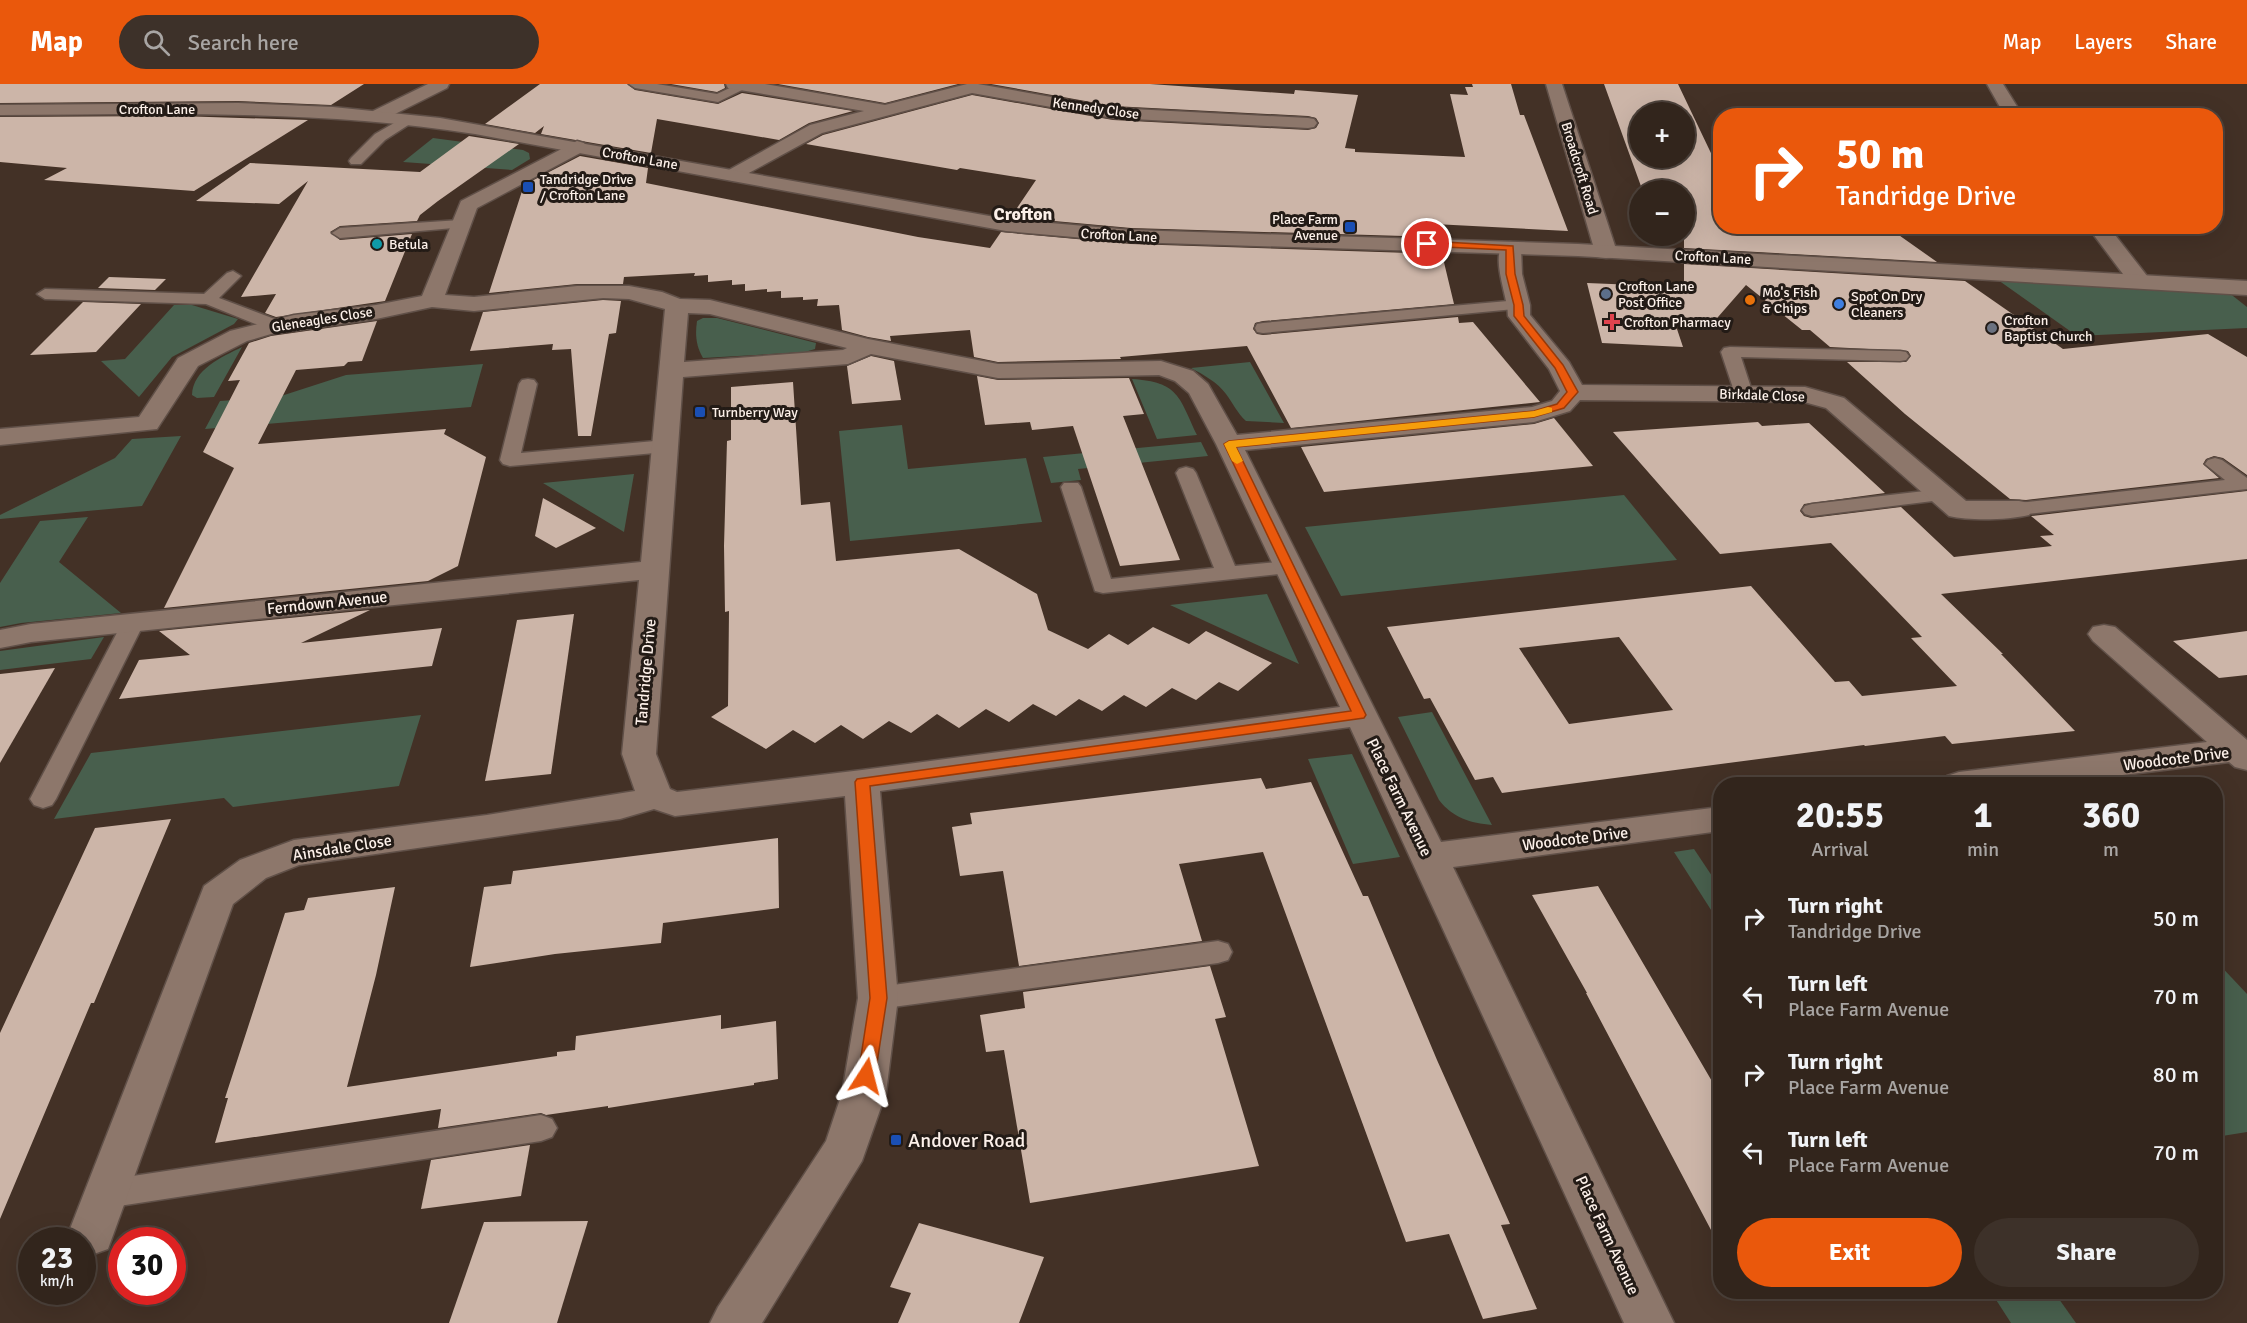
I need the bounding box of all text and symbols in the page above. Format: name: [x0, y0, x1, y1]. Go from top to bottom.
search box: [119, 15, 539, 69]
text: Map: [30, 25, 83, 59]
icon: search: [140, 26, 173, 59]
text: Search here: [188, 29, 299, 56]
text: Map: [2003, 29, 2041, 55]
text: Layers: [2074, 29, 2132, 55]
text: Share: [2165, 29, 2217, 55]
street label: Kennedy Close: [1052, 94, 1140, 123]
street label: Crofton Lane: [119, 101, 195, 118]
map controls: [1629, 102, 1695, 246]
button: +: [1629, 102, 1695, 168]
street label: Broadcroft Road: [1557, 120, 1602, 216]
text: 50 m: [1836, 129, 1925, 180]
icon: right: [1737, 132, 1815, 210]
street label: Crofton Lane: [601, 143, 679, 174]
place label: Tandridge Drive / Crofton Lane: [540, 171, 633, 204]
marker: Tandridge Drive / Crofton Lane: [521, 180, 535, 194]
button: −: [1629, 180, 1695, 246]
text: Tandridge Drive: [1836, 180, 2016, 213]
district label: Crofton: [994, 203, 1053, 225]
place label: Place Farm Avenue: [1272, 211, 1338, 244]
pin: [1401, 218, 1452, 269]
marker: Place Farm Avenue: [1343, 220, 1357, 234]
street label: Crofton Lane: [1080, 225, 1158, 246]
icon: arrive: [1410, 227, 1443, 260]
place label: Betula: [389, 236, 428, 253]
marker: Betula: [370, 237, 384, 251]
street label: Crofton Lane: [1674, 247, 1752, 268]
place label: Crofton Lane Post Office: [1618, 278, 1694, 311]
place label: Mo's Fish & Chips: [1762, 284, 1818, 317]
marker: Crofton Lane Post Office: [1599, 287, 1613, 301]
place label: Spot On Dry Cleaners: [1851, 288, 1923, 321]
marker: Mo's Fish & Chips: [1743, 293, 1757, 307]
marker: Spot On Dry Cleaners: [1832, 297, 1846, 311]
street label: Gleneagles Close: [270, 303, 374, 336]
place label: Crofton Baptist Church: [2004, 312, 2093, 345]
place label: Crofton Pharmacy: [1624, 314, 1731, 331]
marker: Crofton Pharmacy: [1605, 315, 1619, 329]
marker: Crofton Baptist Church: [1985, 321, 1999, 335]
street label: Birkdale Close: [1719, 386, 1805, 405]
place label: Turnberry Way: [712, 404, 798, 421]
marker: Turnberry Way: [693, 405, 707, 419]
street label: Ferndown Avenue: [266, 587, 388, 619]
street label: Tandridge Drive: [631, 618, 661, 726]
street label: Place Farm Avenue: [1362, 735, 1436, 860]
street label: Woodcote Drive: [2122, 743, 2230, 775]
text: 20:55: [1796, 793, 1884, 838]
text: 1: [1973, 793, 1993, 838]
text: 360: [2082, 793, 2140, 838]
street label: Woodcote Drive: [1521, 823, 1629, 855]
street label: Ainsdale Close: [291, 830, 393, 866]
text: Arrival: [1811, 837, 1869, 862]
text: min: [1967, 837, 1999, 862]
text: m: [2103, 837, 2119, 862]
text: Turn right: [1788, 892, 1883, 919]
icon: right: [1737, 902, 1770, 935]
text: 50 m: [2153, 905, 2199, 932]
text: Tandridge Drive: [1788, 919, 1921, 944]
text: Turn left: [1788, 970, 1868, 997]
icon: left: [1737, 980, 1770, 1013]
text: 70 m: [2153, 983, 2199, 1010]
text: Place Farm Avenue: [1788, 997, 1949, 1022]
position arrow: [834, 1044, 898, 1108]
text: Turn right: [1788, 1048, 1883, 1075]
icon: right: [1737, 1058, 1770, 1091]
text: 80 m: [2153, 1061, 2199, 1088]
text: Place Farm Avenue: [1788, 1075, 1949, 1100]
text: Turn left: [1788, 1126, 1868, 1153]
place label: Andover Road: [908, 1128, 1025, 1153]
marker: Andover Road: [889, 1133, 903, 1147]
icon: left: [1737, 1136, 1770, 1169]
text: 70 m: [2153, 1139, 2199, 1166]
text: Place Farm Avenue: [1788, 1153, 1949, 1178]
street label: Place Farm Avenue: [1571, 1173, 1643, 1298]
button: Exit: [1737, 1218, 1962, 1287]
button: Share: [1974, 1218, 2199, 1287]
speed limit sign: 30: [108, 1227, 186, 1305]
text: 23: [41, 1240, 73, 1277]
text: km/h: [40, 1272, 74, 1290]

